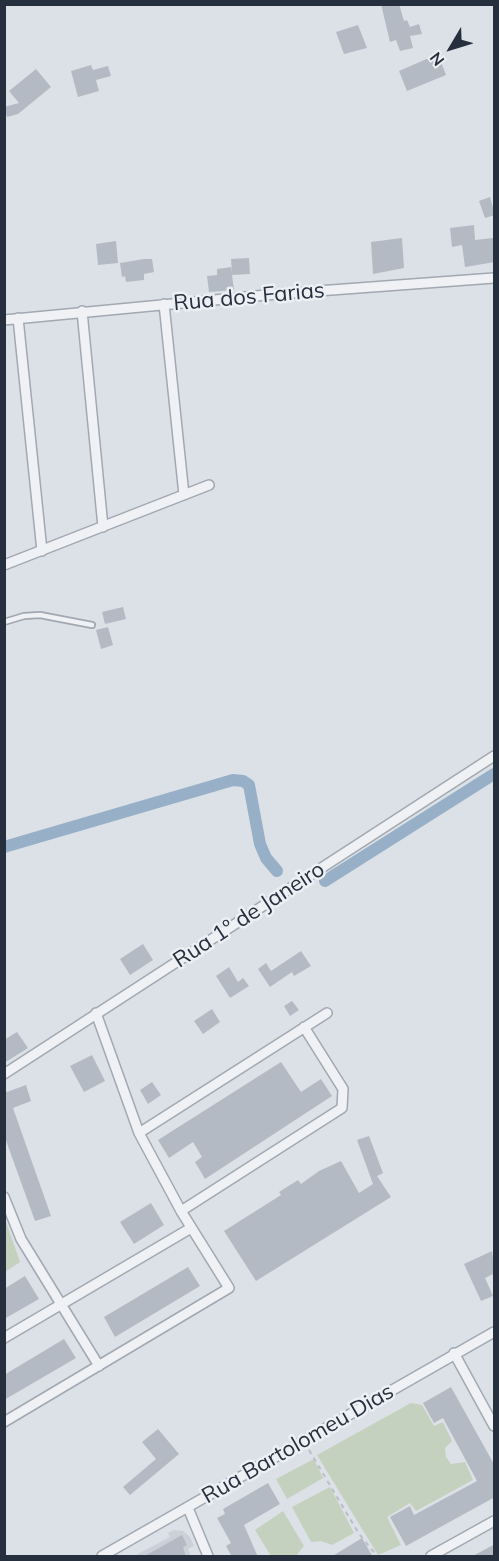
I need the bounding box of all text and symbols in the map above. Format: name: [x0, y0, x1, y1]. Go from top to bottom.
north arrow: [421, 18, 481, 78]
text: N: [425, 48, 448, 70]
street label: Rua dos Farias: [172, 277, 326, 317]
street label: Rua 1º de Janeiro: [168, 856, 330, 974]
street label: Rua Bartolomeu Dias: [197, 1378, 399, 1510]

